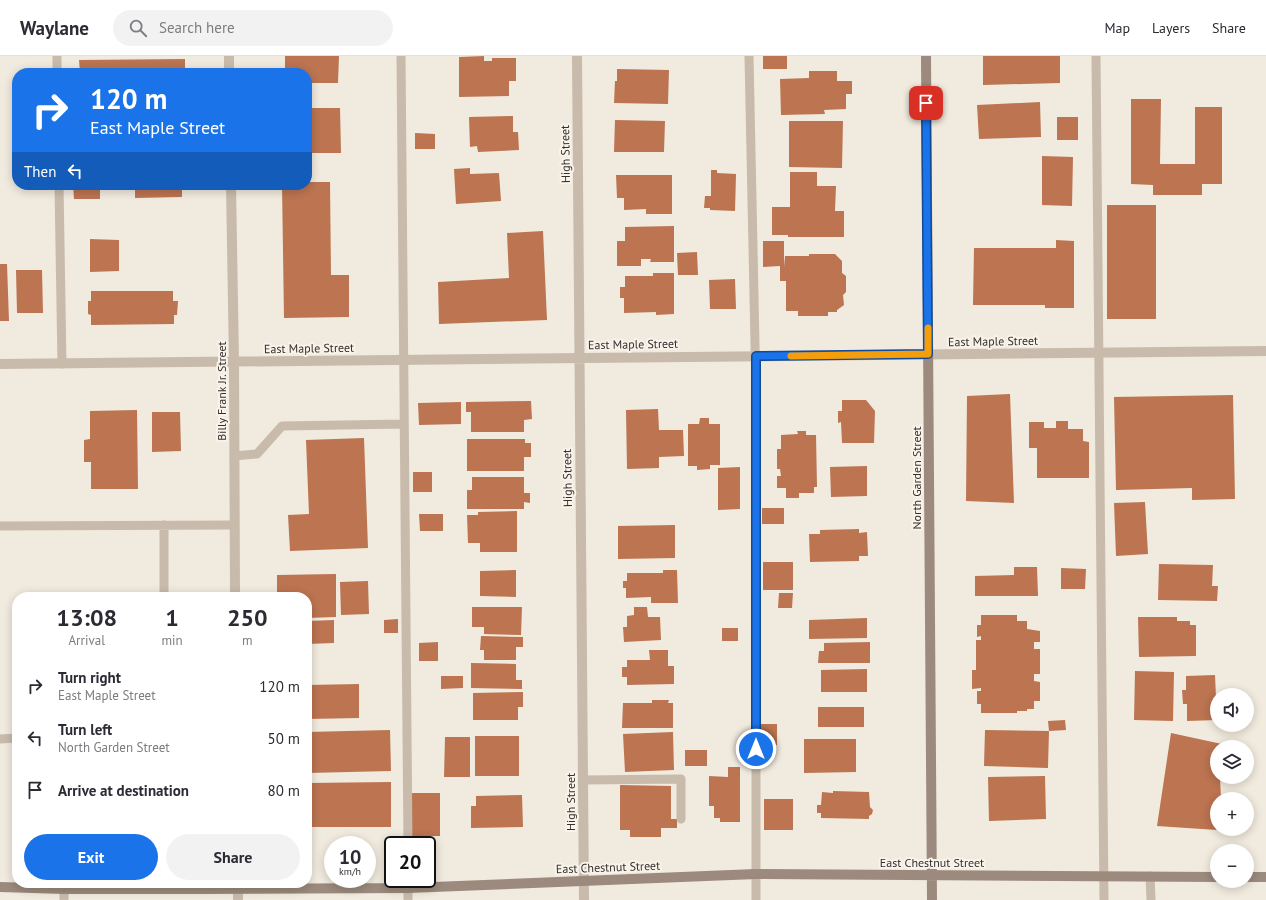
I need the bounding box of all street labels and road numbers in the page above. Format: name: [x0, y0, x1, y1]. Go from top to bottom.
street label: High Street: [557, 125, 573, 183]
street label: East Maple Street: [948, 333, 1038, 349]
street label: East Maple Street: [588, 336, 678, 352]
street label: East Maple Street: [264, 340, 354, 356]
street label: Billy Frank Jr. Street: [214, 341, 229, 441]
street label: North Garden Street: [909, 426, 924, 530]
street label: High Street: [559, 449, 575, 507]
street label: High Street: [563, 773, 578, 831]
street label: East Chestnut Street: [880, 855, 984, 870]
street label: East Chestnut Street: [556, 858, 660, 876]

